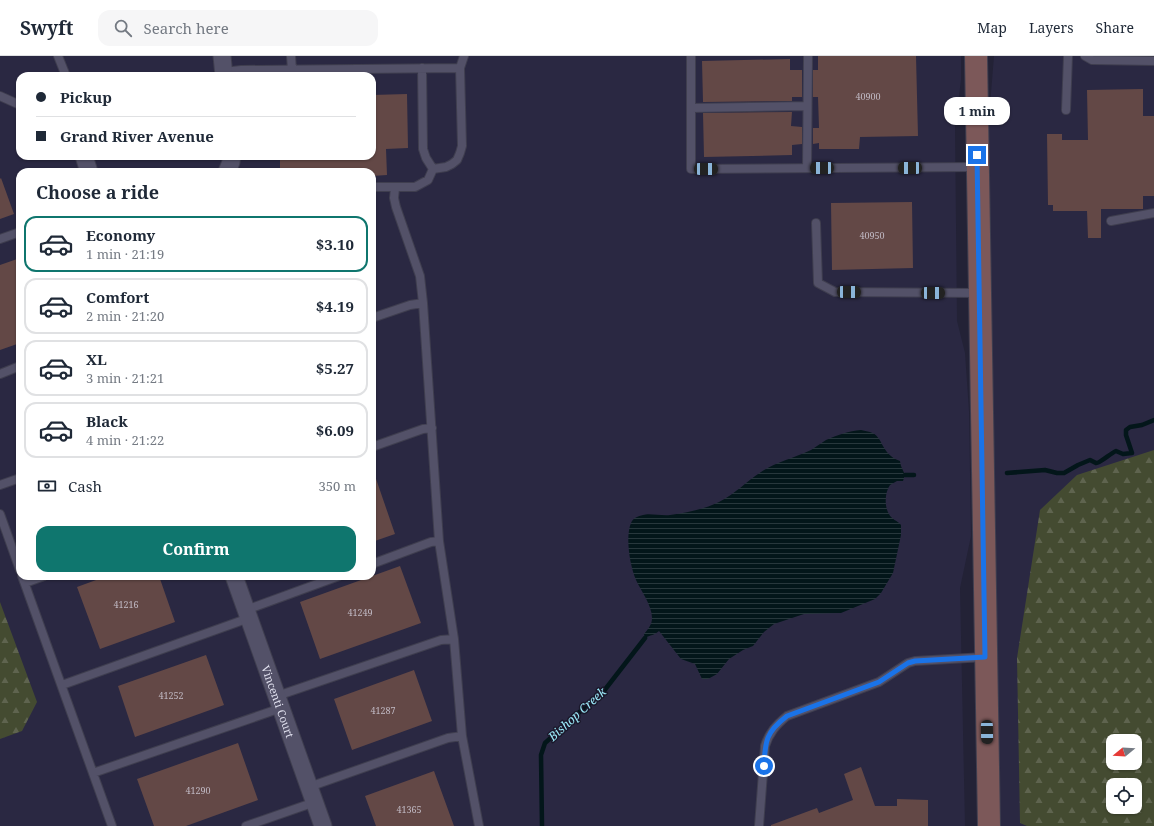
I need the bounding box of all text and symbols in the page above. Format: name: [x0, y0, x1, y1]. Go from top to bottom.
search box: [98, 10, 378, 46]
text: Swyft: [20, 15, 74, 41]
icon: search: [112, 17, 134, 39]
text: Search here: [144, 18, 229, 38]
text: Map: [977, 18, 1007, 37]
text: Layers: [1029, 18, 1074, 37]
text: Share: [1096, 18, 1134, 37]
text: Pickup: [60, 87, 112, 107]
house number: 40900: [855, 90, 881, 103]
callout: 1 min: [944, 97, 1010, 125]
text: 1 min: [959, 102, 995, 120]
text: Grand River Avenue: [60, 126, 214, 146]
route end: [968, 146, 986, 164]
car: [810, 162, 834, 174]
car: [898, 162, 922, 174]
car: [694, 163, 718, 175]
text: Choose a ride: [36, 180, 159, 204]
text: Economy: [86, 225, 155, 245]
icon: car: [38, 226, 74, 262]
house number: 40950: [859, 229, 885, 242]
text: $3.10: [316, 234, 354, 254]
text: 1 min · 21:19: [86, 245, 164, 263]
car: [837, 286, 861, 298]
text: Comfort: [86, 287, 149, 307]
car: [921, 287, 945, 299]
icon: car: [38, 288, 74, 324]
text: $4.19: [316, 296, 354, 316]
text: 2 min · 21:20: [86, 307, 164, 325]
text: XL: [86, 349, 107, 369]
icon: car: [38, 350, 74, 386]
text: $5.27: [316, 358, 354, 378]
text: 3 min · 21:21: [86, 369, 164, 387]
text: Black: [86, 411, 128, 431]
icon: car: [38, 412, 74, 448]
text: $6.09: [316, 420, 354, 440]
text: 4 min · 21:22: [86, 431, 164, 449]
icon: cash: [36, 475, 58, 497]
text: Cash: [68, 476, 102, 496]
text: 350 m: [319, 477, 356, 495]
button: Confirm: [36, 526, 356, 572]
house number: 41216: [113, 598, 139, 611]
house number: 41249: [347, 606, 373, 619]
street label: Vincenti Court: [259, 663, 298, 740]
water label: Bishop Creek: [544, 683, 611, 745]
house number: 41252: [158, 689, 184, 702]
house number: 41287: [370, 704, 396, 717]
car: [981, 720, 993, 744]
north arrow: [1106, 734, 1142, 770]
map controls: [1106, 734, 1142, 814]
route start: [755, 757, 773, 775]
button: locate: [1106, 778, 1142, 814]
house number: 41290: [185, 784, 211, 797]
house number: 41365: [396, 803, 422, 816]

